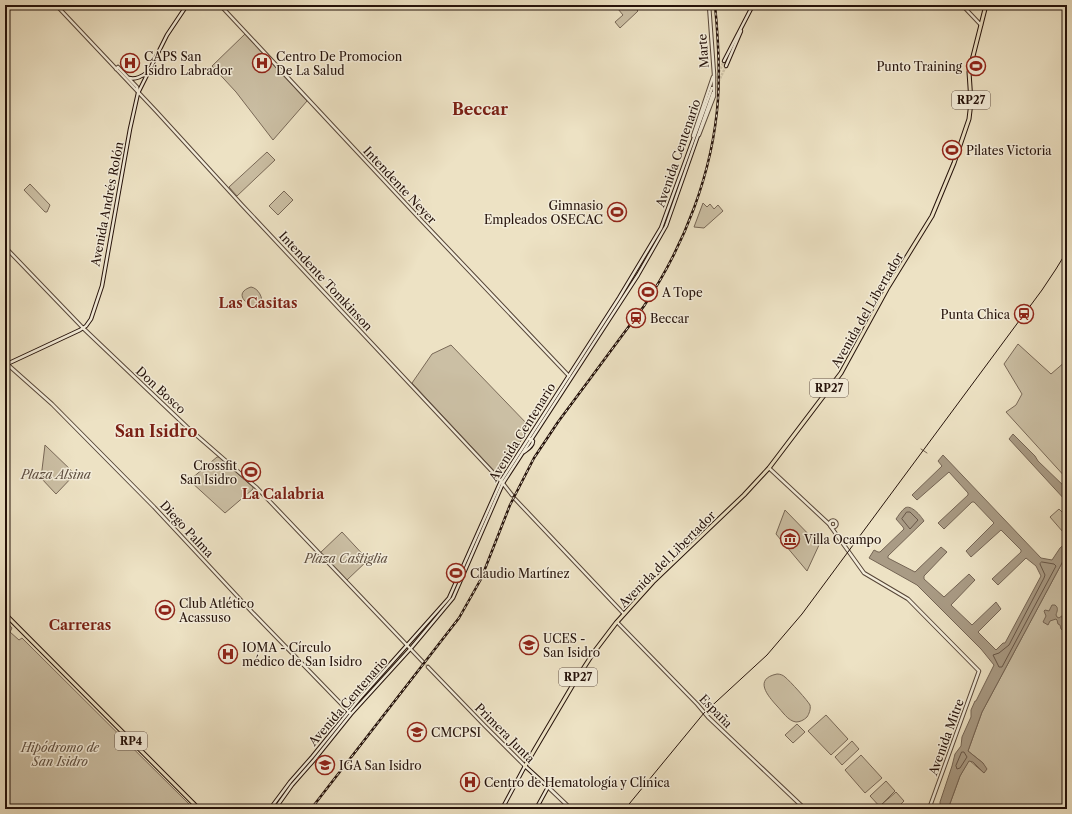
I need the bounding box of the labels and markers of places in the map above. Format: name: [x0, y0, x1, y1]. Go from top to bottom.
place label: CAPS San Isidro Labrador: [144, 49, 233, 78]
place label: Centro De Promocion De La Salud: [276, 49, 403, 78]
hospital icon: CAPS San Isidro Labrador: [119, 52, 141, 74]
hospital icon: Centro De Promocion De La Salud: [251, 52, 273, 74]
sports icon: Punto Training: [965, 55, 987, 77]
place label: Punto Training: [876, 59, 963, 74]
sports icon: Pilates Victoria: [941, 139, 963, 161]
place label: Pilates Victoria: [966, 143, 1052, 158]
place label: Gimnasio Empleados OSECAC: [484, 198, 603, 227]
sports icon: Gimnasio Empleados OSECAC: [606, 201, 628, 223]
sports icon: A Tope: [637, 281, 659, 303]
place label: A Tope: [661, 285, 703, 300]
station icon: Punta Chica: [1013, 303, 1035, 325]
station icon: Beccar: [625, 307, 647, 329]
place label: Punta Chica: [940, 307, 1011, 322]
place label: Beccar: [650, 311, 689, 326]
place label: Crossfit San Isidro: [180, 458, 238, 487]
sports icon: Crossfit San Isidro: [240, 461, 262, 483]
museum icon: Villa Ocampo: [779, 528, 801, 550]
place label: Villa Ocampo: [803, 532, 881, 547]
sports icon: Claudio Martínez: [445, 562, 467, 584]
place label: Claudio Martínez: [470, 566, 570, 581]
place label: Club Atlético Acassuso: [178, 596, 254, 625]
sports icon: Club Atlético Acassuso: [154, 599, 176, 621]
place label: UCES - San Isidro: [543, 631, 600, 660]
school or university icon: UCES - San Isidro: [518, 634, 540, 656]
place label: IOMA - Círculo médico de San Isidro: [242, 640, 362, 669]
hospital icon: IOMA - Círculo médico de San Isidro: [217, 643, 239, 665]
school or university icon: CMCPSI: [406, 721, 428, 743]
place label: CMCPSI: [431, 725, 481, 740]
school or university icon: IGA San Isidro: [314, 754, 336, 776]
place label: IGA San Isidro: [339, 758, 422, 773]
hospital icon: Centro de Hematología y Clínica: [459, 771, 481, 793]
place label: Centro de Hematología y Clínica: [484, 775, 671, 790]

